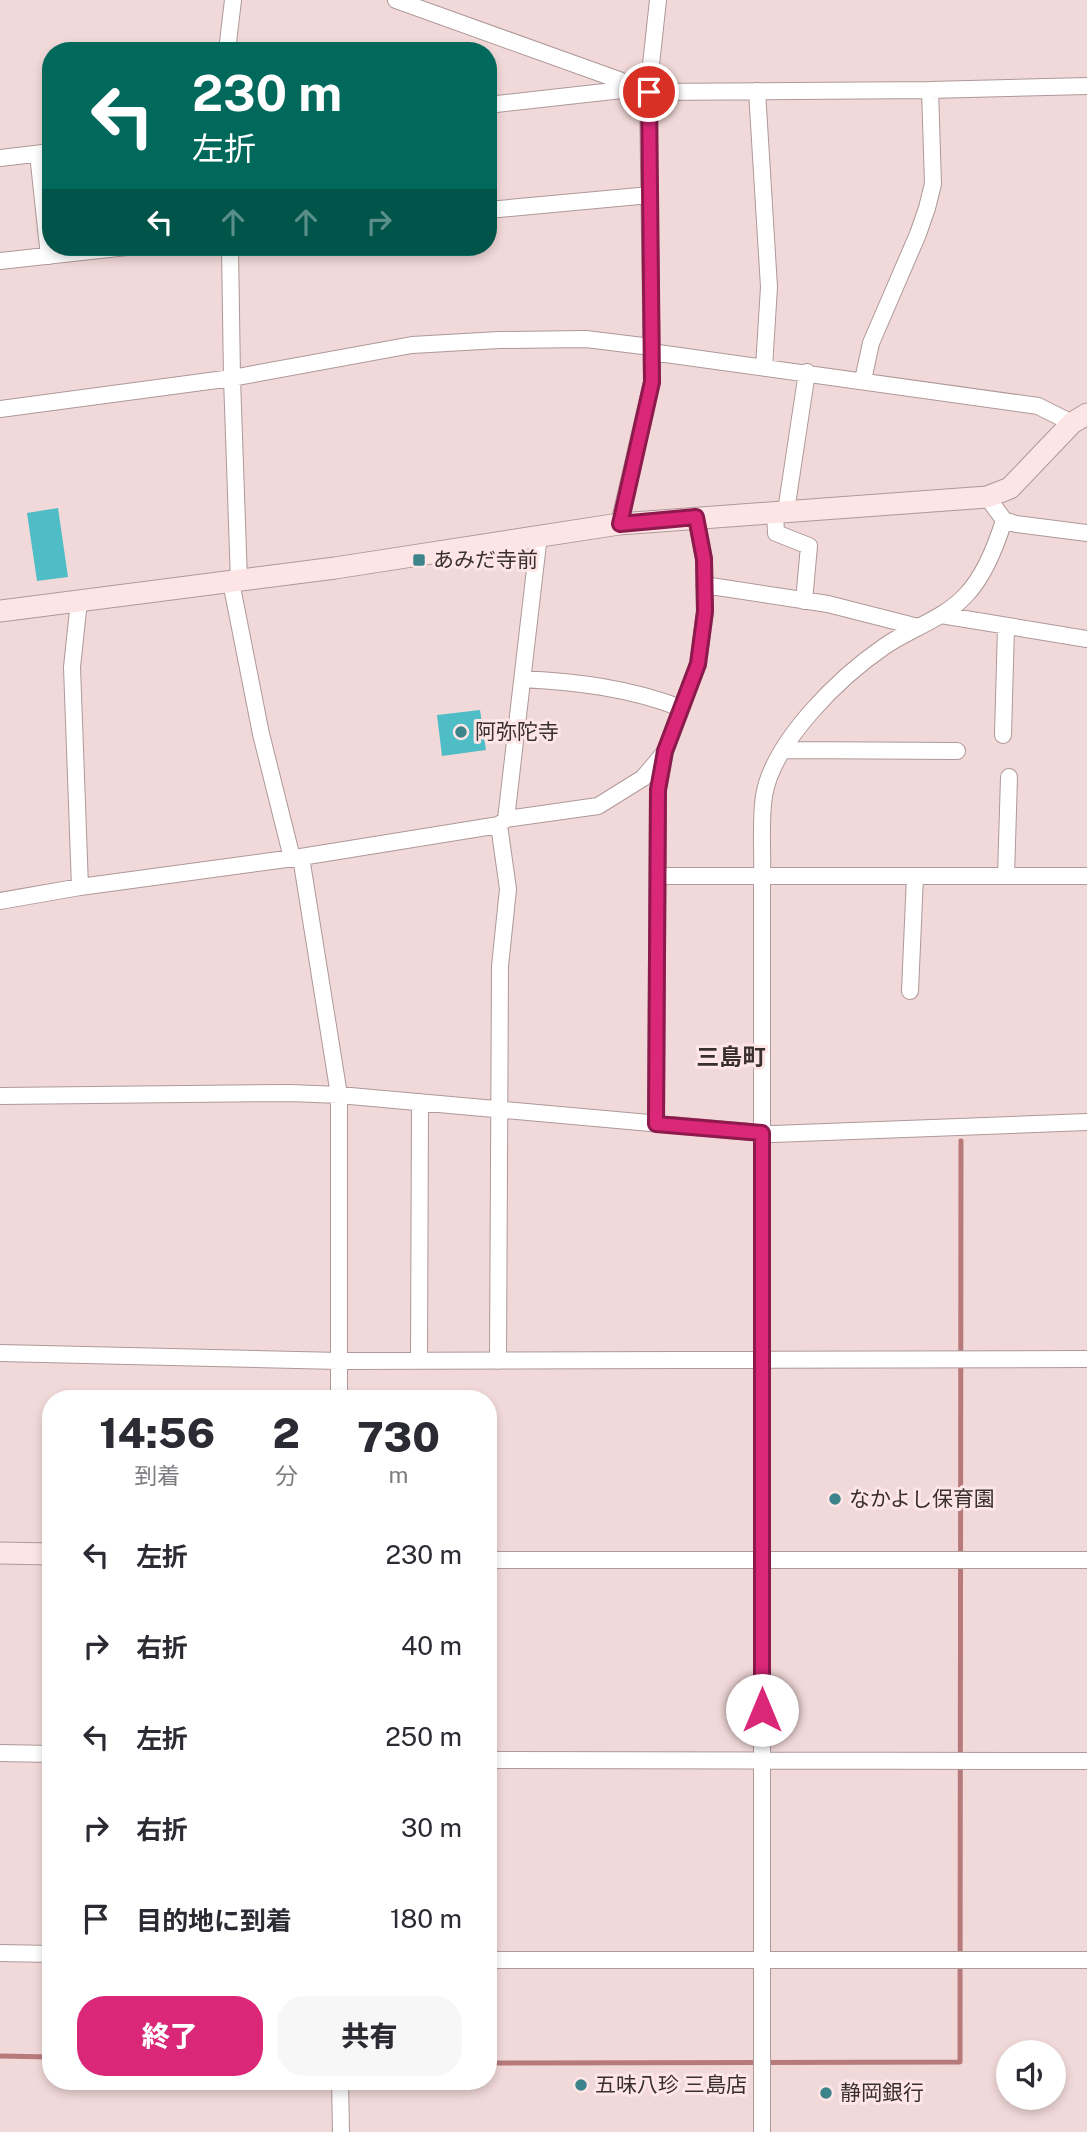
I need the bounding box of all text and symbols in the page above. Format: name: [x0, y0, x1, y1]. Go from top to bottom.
pin: [619, 62, 679, 122]
text: 230 m: [192, 64, 342, 122]
icon: left: [77, 70, 168, 161]
icon: arrive: [630, 73, 668, 111]
text: 左折: [192, 130, 256, 167]
icon: left: [141, 203, 179, 241]
icon: ahead: [214, 203, 252, 241]
icon: ahead: [287, 203, 325, 241]
icon: right: [360, 203, 398, 241]
place label: あみだ寺前: [433, 547, 538, 572]
marker: あみだ寺前: [411, 552, 427, 568]
place label: 阿弥陀寺: [475, 719, 559, 744]
marker: 阿弥陀寺: [453, 724, 469, 740]
district label: 三島町: [697, 1043, 766, 1070]
text: 14:56: [99, 1408, 215, 1457]
text: 2: [272, 1408, 300, 1457]
text: 730: [357, 1412, 440, 1461]
text: m: [388, 1461, 408, 1488]
text: 到着: [134, 1462, 180, 1489]
text: 分: [275, 1462, 298, 1489]
place label: なかよし保育園: [849, 1486, 995, 1511]
marker: なかよし保育園: [827, 1491, 843, 1507]
icon: left: [77, 1536, 115, 1574]
text: 230 m: [386, 1539, 462, 1570]
text: 左折: [136, 1541, 188, 1572]
icon: right: [77, 1627, 115, 1665]
text: 40 m: [401, 1630, 462, 1661]
text: 右折: [136, 1632, 188, 1663]
position arrow: [725, 1673, 799, 1747]
icon: left: [77, 1718, 115, 1756]
text: 250 m: [385, 1721, 462, 1752]
text: 左折: [136, 1723, 188, 1754]
icon: right: [77, 1809, 115, 1847]
text: 30 m: [401, 1812, 462, 1843]
text: 右折: [136, 1814, 188, 1845]
icon: arrive: [77, 1900, 115, 1938]
text: 180 m: [390, 1903, 462, 1934]
text: 目的地に到着: [136, 1905, 292, 1936]
button: 終了: [77, 1996, 263, 2076]
button: 共有: [277, 1996, 462, 2076]
map controls: [996, 2040, 1066, 2110]
button: sound: [996, 2040, 1066, 2110]
place label: 五味八珍 三島店: [595, 2072, 747, 2097]
marker: 五味八珍 三島店: [573, 2077, 589, 2093]
place label: 静岡銀行: [840, 2080, 924, 2105]
marker: 静岡銀行: [818, 2085, 834, 2101]

